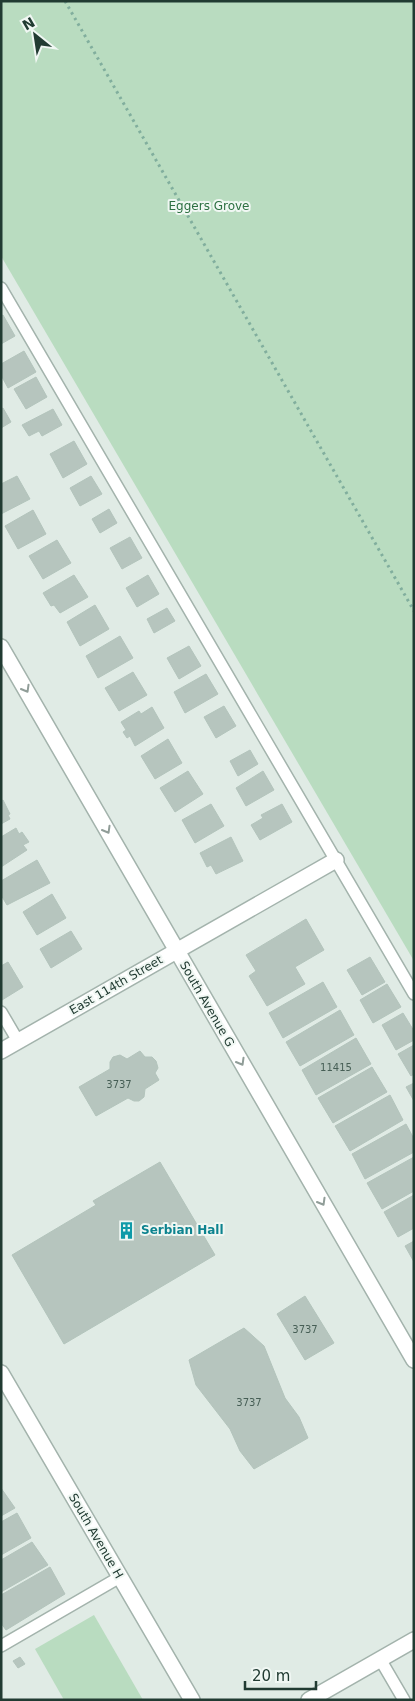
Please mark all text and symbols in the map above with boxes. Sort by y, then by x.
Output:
north arrow [10,10,60,60]
text: N [19,14,38,34]
park label: Eggers Grove [169,199,250,213]
one-way arrow [19,684,29,693]
one-way arrow [101,825,111,834]
street label: East 114th Street [67,952,165,1017]
street label: South Avenue G [177,959,237,1049]
one-way arrow [235,1056,245,1065]
house number: 11415 [320,1062,352,1073]
house number: 3737 [106,1079,132,1090]
one-way arrow [316,1197,326,1206]
building icon: Serbian Hall [117,1220,137,1240]
place label: Serbian Hall [141,1223,224,1237]
house number: 3737 [292,1324,318,1335]
house number: 3737 [236,1397,262,1408]
street label: South Avenue H [66,1491,126,1581]
scale bar [245,1658,316,1690]
text: 20 m [252,1667,290,1685]

